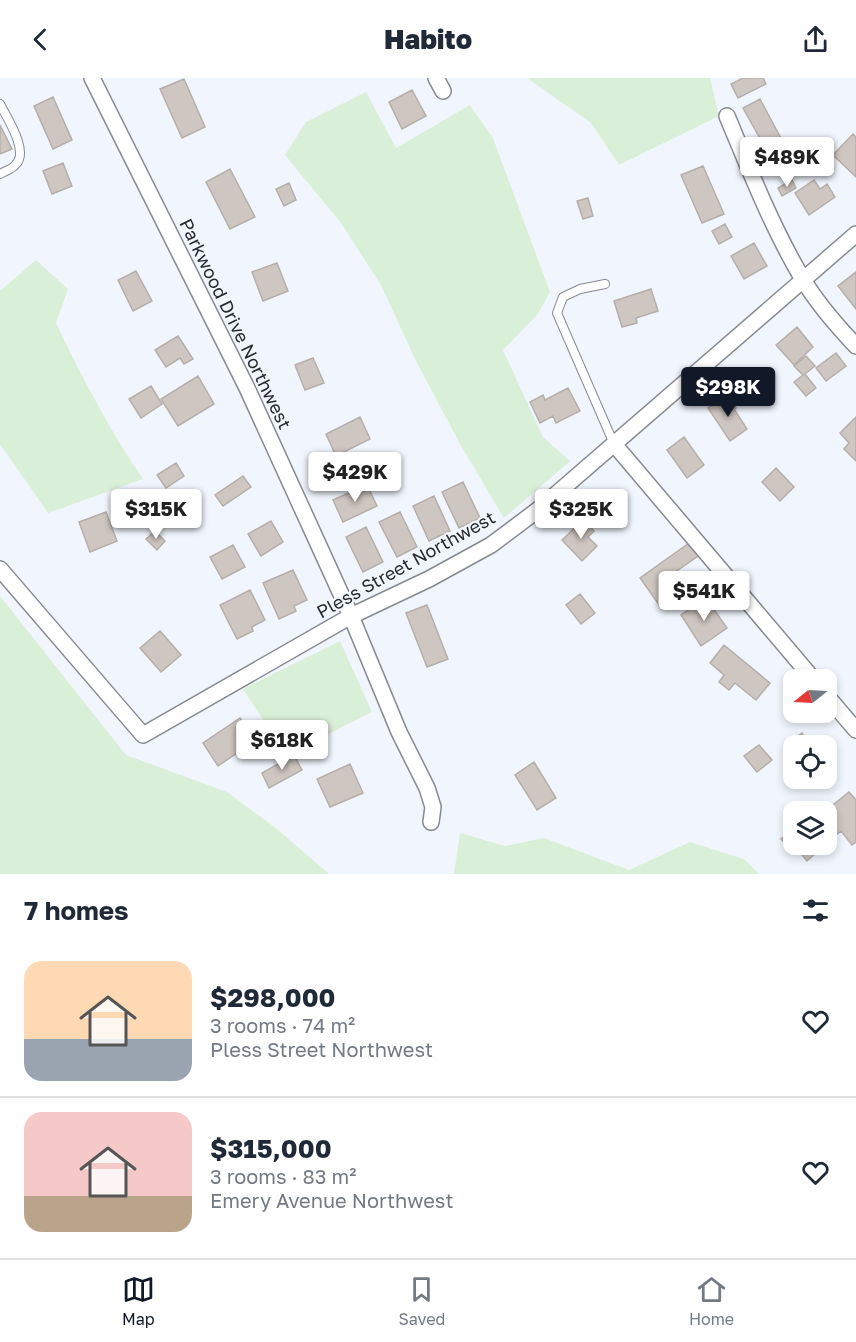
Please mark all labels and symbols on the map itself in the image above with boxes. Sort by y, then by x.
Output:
pin: $489K [745,137,829,188]
street label: Parkwood Drive Northwest [175,215,296,432]
pin: $298K [686,367,770,418]
pin: $429K [313,452,397,503]
pin: $315K [114,489,198,540]
pin: $325K [539,489,623,540]
street label: Pless Street Northwest [312,506,499,622]
pin: $541K [662,571,746,622]
north arrow [783,669,837,723]
pin: $618K [240,720,324,771]

